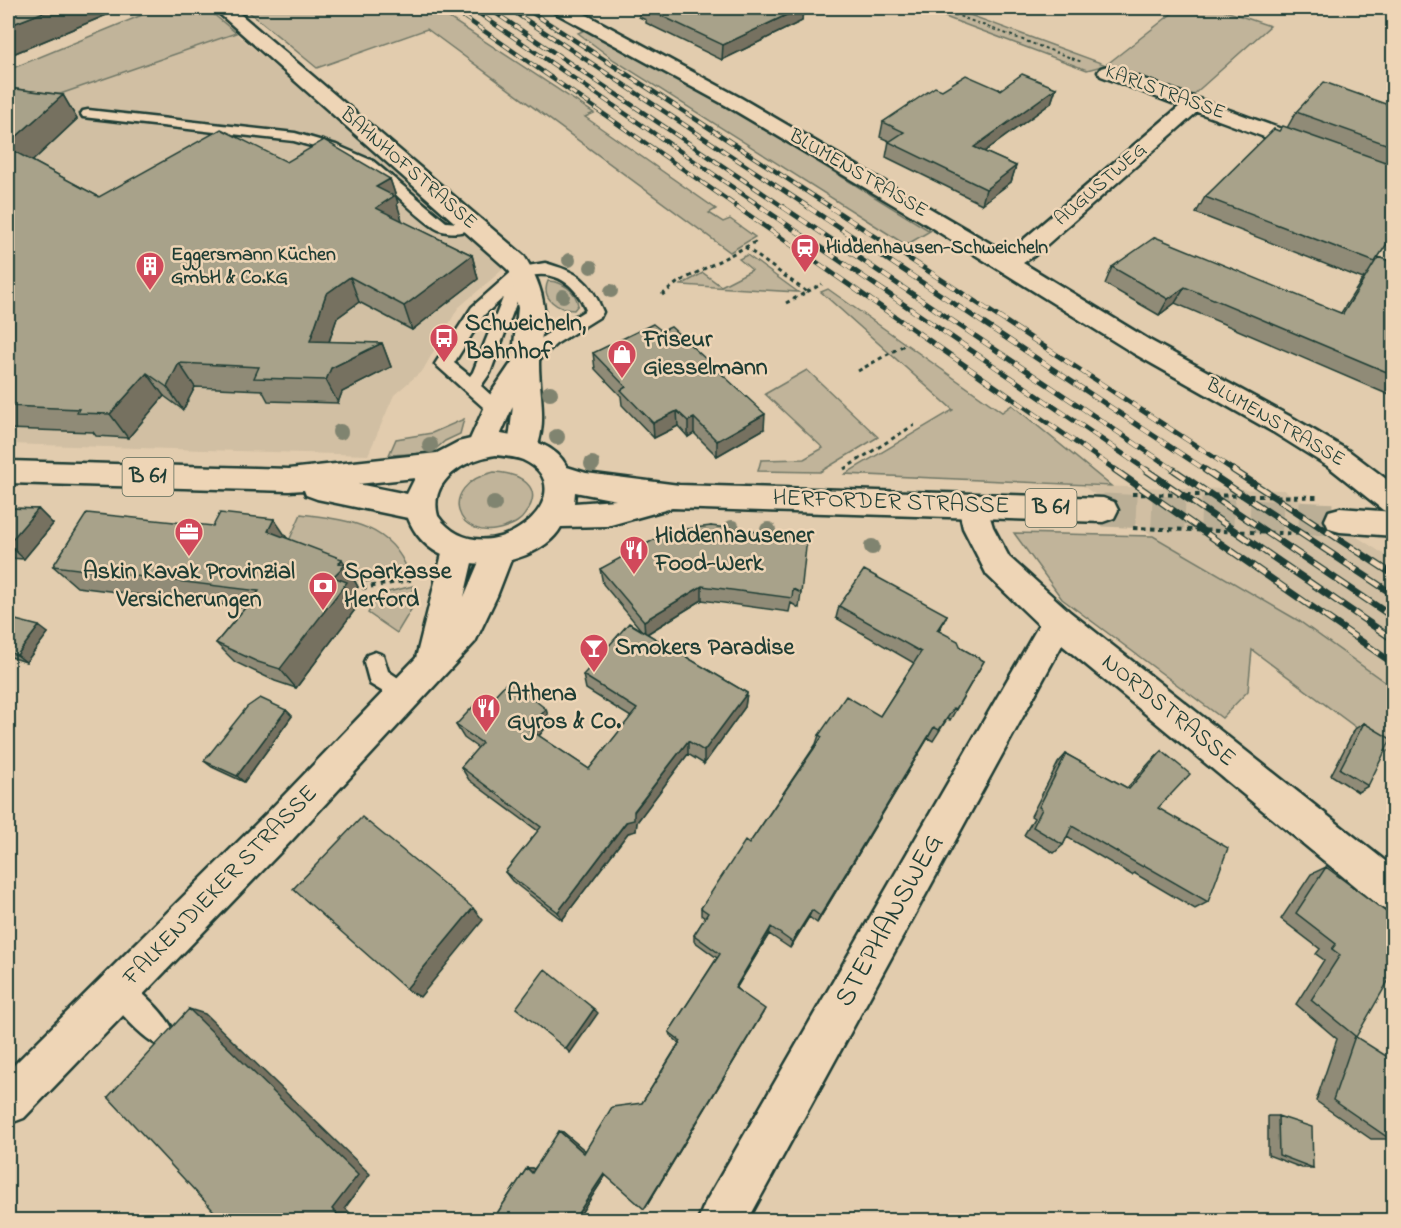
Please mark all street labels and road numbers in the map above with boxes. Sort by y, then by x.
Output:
street label: KARLSTRASSE [1101,58,1229,128]
street label: BAHNHOFSTRASSE [332,100,483,237]
street label: BLUMENSTRASSE [782,122,933,226]
street label: AUGUSTWEG [1048,136,1154,234]
street label: BLUMENSTRASSE [1199,371,1350,475]
road number: B 61 [122,458,174,496]
street label: HERFORDER STRASSE [772,481,1010,525]
road number: B 61 [1026,489,1076,527]
street label: NORDSTRASSE [1093,646,1243,776]
street label: FALKENDIEKER STRASSE [115,778,326,995]
street label: STEPHANSWEG [825,827,955,1015]

